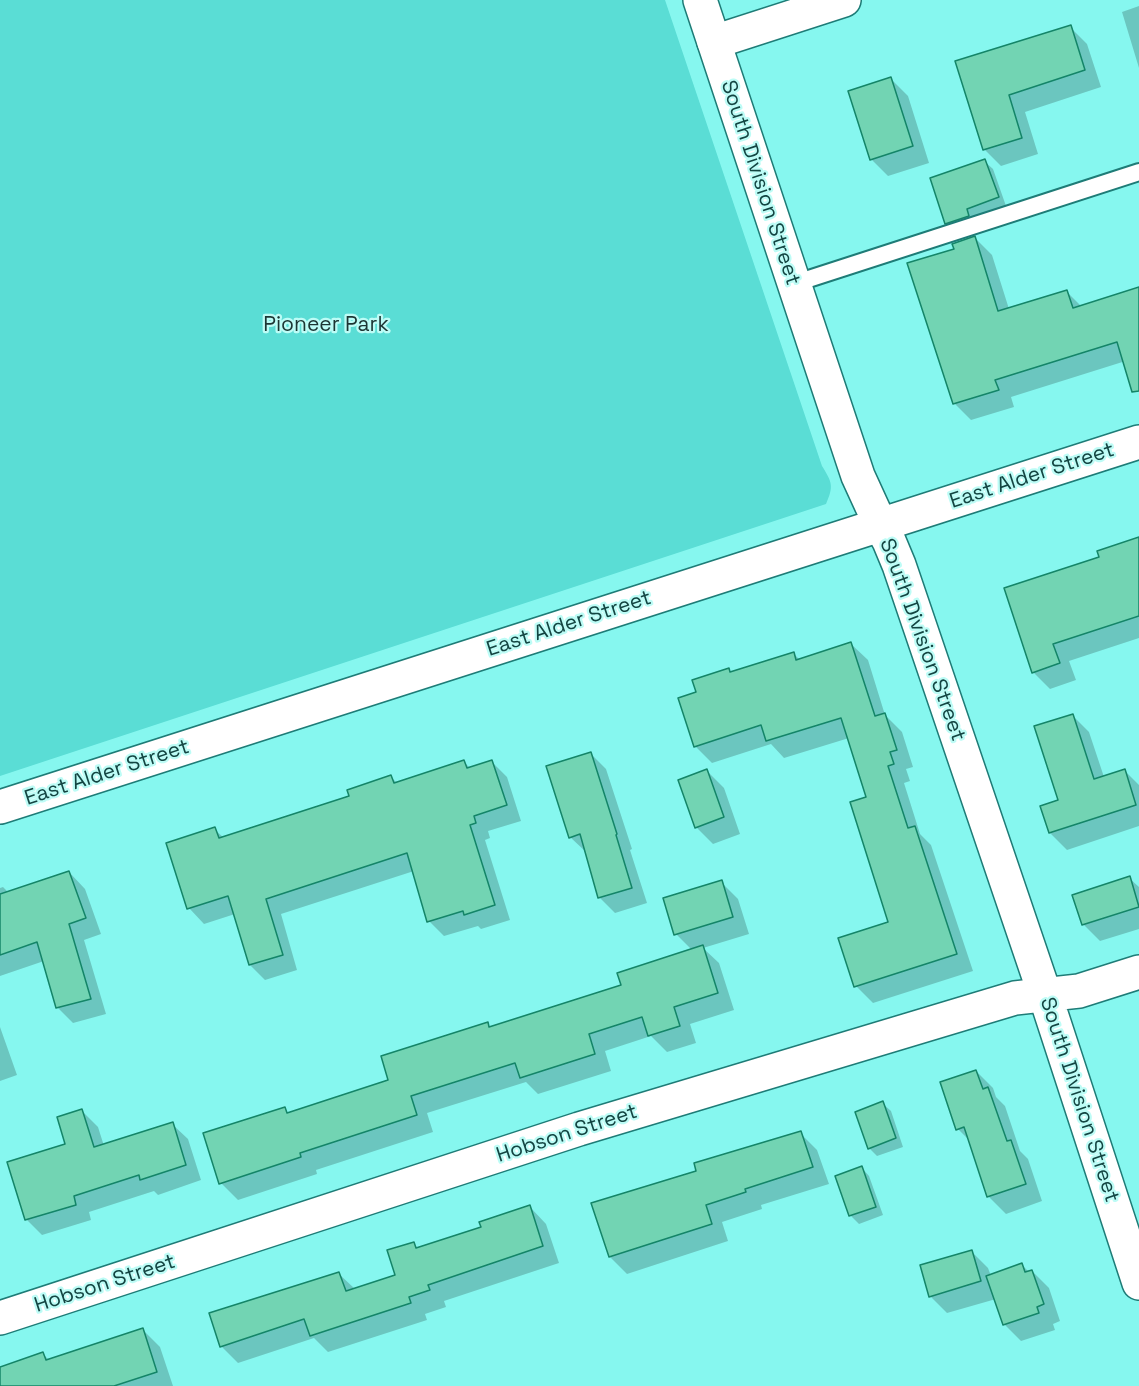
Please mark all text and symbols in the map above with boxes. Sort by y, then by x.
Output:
street label: South Division Street [715,77,805,289]
park label: Pioneer Park [263,312,389,338]
street label: East Alder Street [947,438,1117,514]
street label: South Division Street [874,535,970,745]
street label: East Alder Street [484,586,654,662]
street label: East Alder Street [22,735,192,811]
street label: South Division Street [1034,994,1124,1206]
street label: Hobson Street [493,1099,641,1169]
street label: Hobson Street [31,1249,179,1319]

